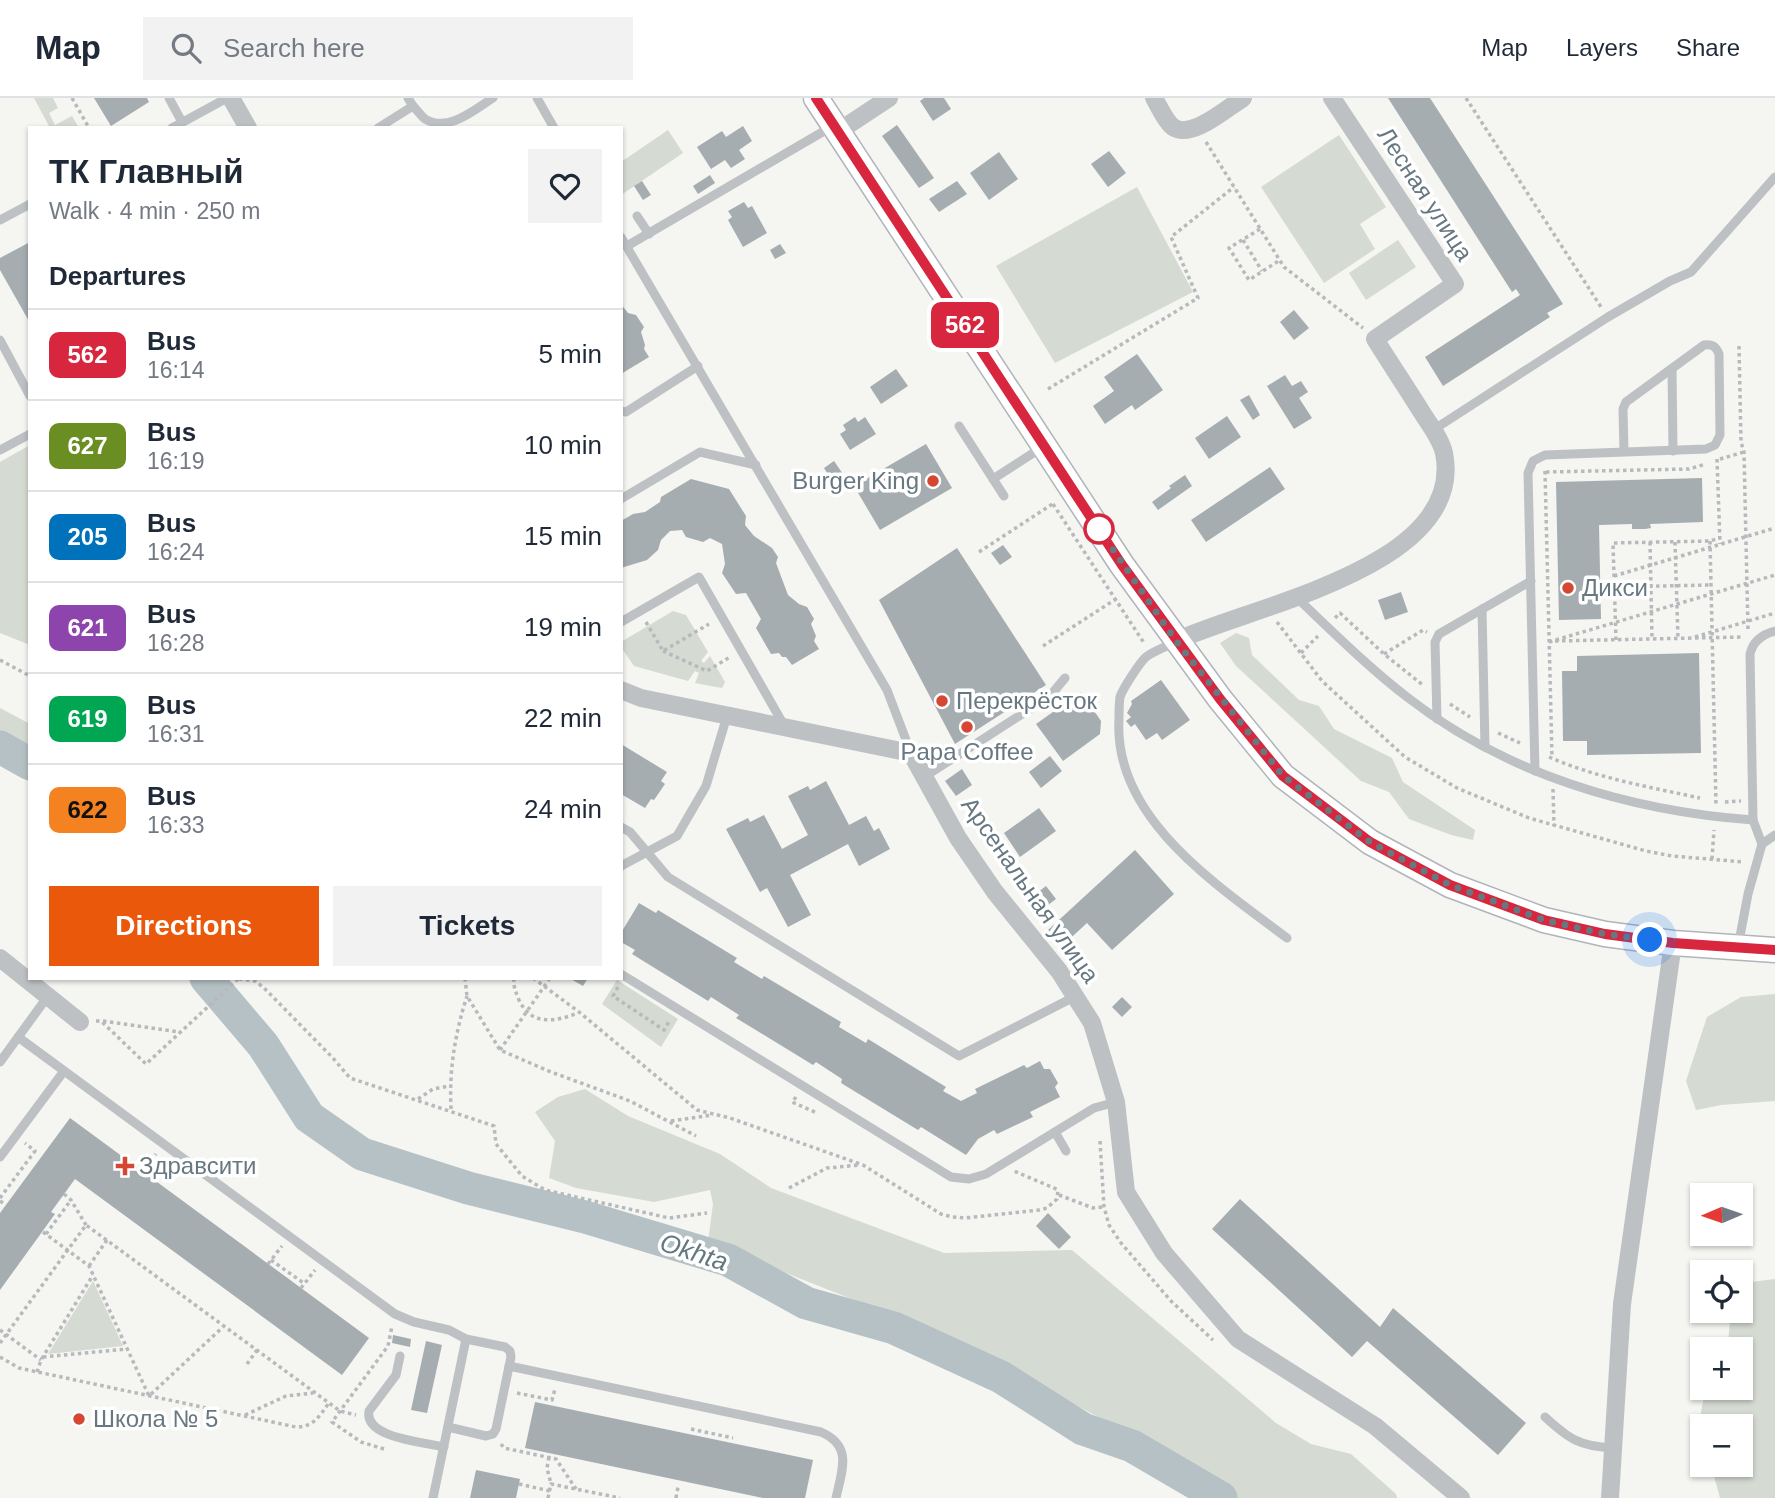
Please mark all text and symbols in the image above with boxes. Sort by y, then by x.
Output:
search box [143,17,633,80]
text: Map [35,29,101,66]
icon: search [167,29,205,67]
text: Search here [223,33,365,63]
text: Map [1481,34,1528,61]
text: Layers [1566,34,1638,61]
text: Share [1676,34,1740,61]
street label: Лесная улица [1372,122,1479,266]
button: heart [528,149,602,223]
text: ТК Главный [49,153,244,190]
text: Walk · 4 min · 250 m [49,198,260,224]
text: Departures [49,261,186,291]
line badge: 562 [925,302,1005,348]
text: 562 [945,311,985,338]
text: Bus [147,326,196,356]
text: 5 min [538,339,602,369]
text: 562 [67,341,108,368]
text: 16:14 [147,357,205,383]
text: Bus [147,417,196,447]
text: 10 min [524,430,602,460]
text: 627 [67,432,108,459]
text: 16:19 [147,448,205,474]
place label: Burger King [792,467,919,494]
marker: Burger King [925,473,941,489]
text: Bus [147,508,196,538]
unlabelled marker [1084,514,1114,544]
text: 15 min [524,521,602,551]
text: 205 [67,523,108,550]
text: 16:24 [147,539,205,565]
place label: Дикси [1582,574,1648,601]
marker: Дикси [1560,580,1576,596]
text: Bus [147,599,196,629]
text: 19 min [524,612,602,642]
text: 621 [67,614,108,641]
text: 16:28 [147,630,205,656]
place label: Перекрёсток [956,687,1098,714]
text: Bus [147,690,196,720]
marker: Перекрёсток [934,693,950,709]
text: 22 min [524,703,602,733]
text: 619 [67,705,108,732]
marker: Papa Coffee [959,719,975,735]
text: 16:31 [147,721,205,747]
place label: Papa Coffee [901,738,1034,765]
text: Bus [147,781,196,811]
street label: Арсенальная улица [956,792,1105,988]
text: 24 min [524,794,602,824]
text: 622 [67,796,108,823]
text: 16:33 [147,812,205,838]
button: Directions [49,886,319,966]
button: Tickets [333,886,602,966]
your location [1632,922,1667,957]
place label: Здравсити [139,1152,256,1179]
marker: Здравсити [117,1158,133,1174]
north arrow [1690,1183,1754,1246]
map controls [1690,1183,1753,1477]
water label: Okhta [656,1227,732,1277]
button: locate [1690,1260,1753,1323]
button: + [1690,1337,1753,1400]
place label: Школа № 5 [93,1405,218,1432]
marker: Школа № 5 [71,1411,87,1427]
button: − [1690,1414,1753,1477]

